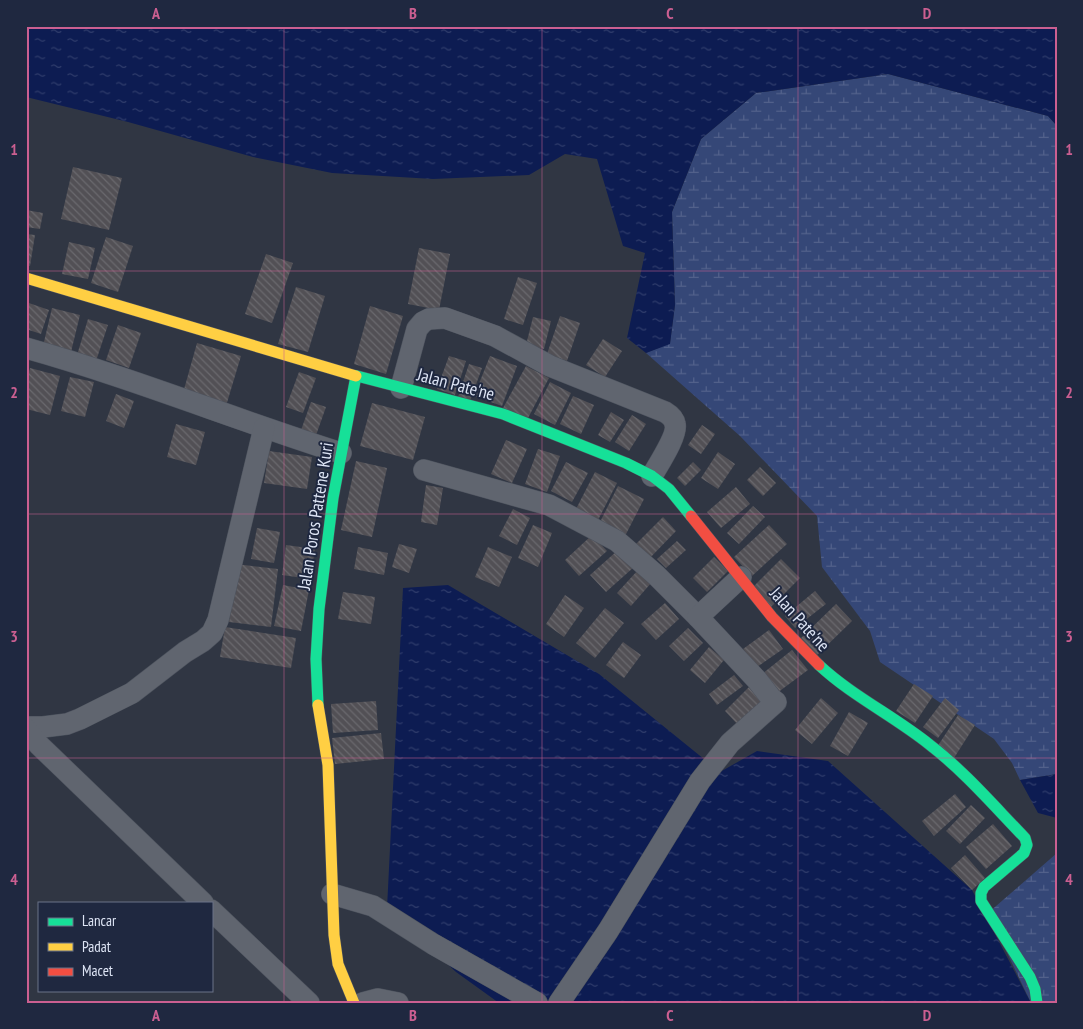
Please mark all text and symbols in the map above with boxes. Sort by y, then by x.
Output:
text: A [151,3,161,23]
text: B [409,3,417,23]
text: C [666,3,674,23]
text: D [923,3,932,23]
text: 1 [10,139,18,159]
text: 1 [1065,139,1073,159]
street label: Jalan Pate'ne [414,362,497,405]
text: 2 [10,382,18,402]
text: 2 [1065,382,1073,402]
street label: Jalan Poros Pattene Kuri [292,441,338,592]
street label: Jalan Pate'ne [764,581,835,656]
text: 3 [10,626,18,646]
text: 3 [1065,626,1073,646]
text: 4 [10,869,18,889]
text: 4 [1065,869,1073,889]
legend [38,902,212,992]
text: Lancar [82,911,117,930]
text: Padat [82,937,111,956]
text: Macet [82,961,113,980]
text: A [151,1005,161,1025]
text: B [409,1005,417,1025]
text: C [666,1005,674,1025]
text: D [923,1005,932,1025]

